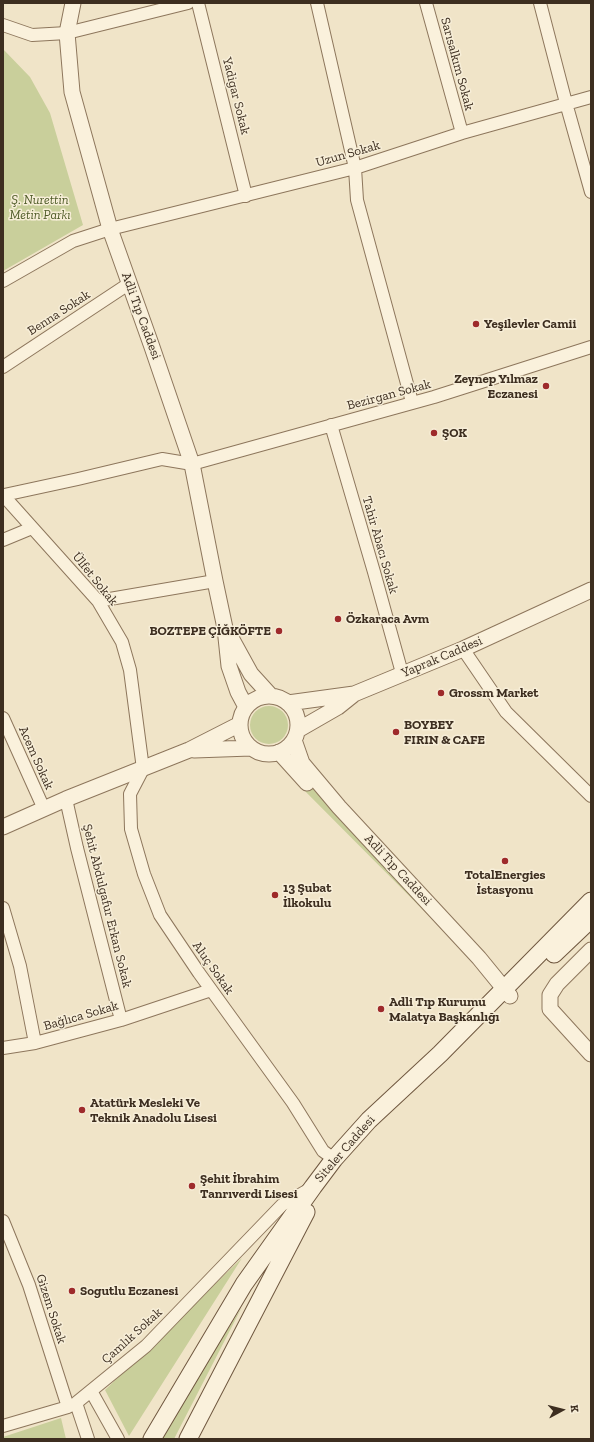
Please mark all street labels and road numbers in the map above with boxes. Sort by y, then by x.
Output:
street label: Sarısalkım Sokak [437,16,477,112]
street label: Yadigar Sokak [219,56,253,136]
street label: Uzun Sokak [314,137,382,171]
street label: Adli Tıp Caddesi [118,270,164,362]
street label: Benna Sokak [25,287,93,339]
street label: Bezirgan Sokak [345,376,433,414]
street label: Tahir Abacı Sokak [359,494,401,596]
street label: Ülfet Sokak [69,549,121,609]
street label: Yaprak Caddesi [399,633,485,681]
street label: Acem Sokak [15,724,57,792]
street label: Şehit Abdulgafur Erkan Sokak [79,823,135,989]
street label: Adli Tıp Caddesi [361,831,435,909]
street label: Aluç Sokak [189,938,237,998]
street label: Bağlıca Sokak [42,998,120,1034]
street label: Siteler Caddesi [312,1112,378,1186]
street label: Gizem Sokak [32,1272,70,1346]
street label: Çamlık Sokak [99,1305,165,1367]

